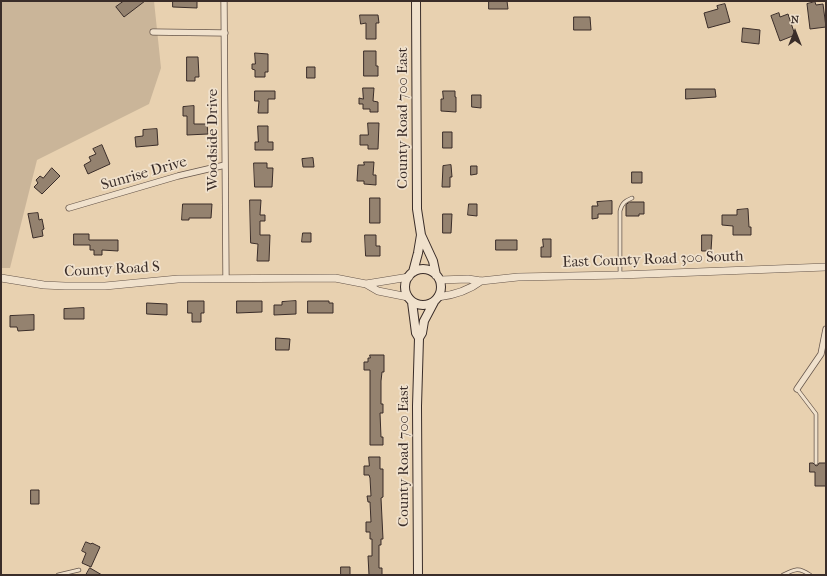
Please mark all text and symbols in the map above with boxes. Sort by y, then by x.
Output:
north arrow [775,12,815,52]
text: N [791,13,799,26]
street label: County Road 700 East [394,47,412,189]
street label: Woodside Drive [204,89,222,191]
street label: Sunrise Drive [99,153,189,195]
street label: East County Road 300 South [562,248,744,272]
street label: County Road S [64,259,160,281]
street label: County Road 700 East [395,385,413,527]

